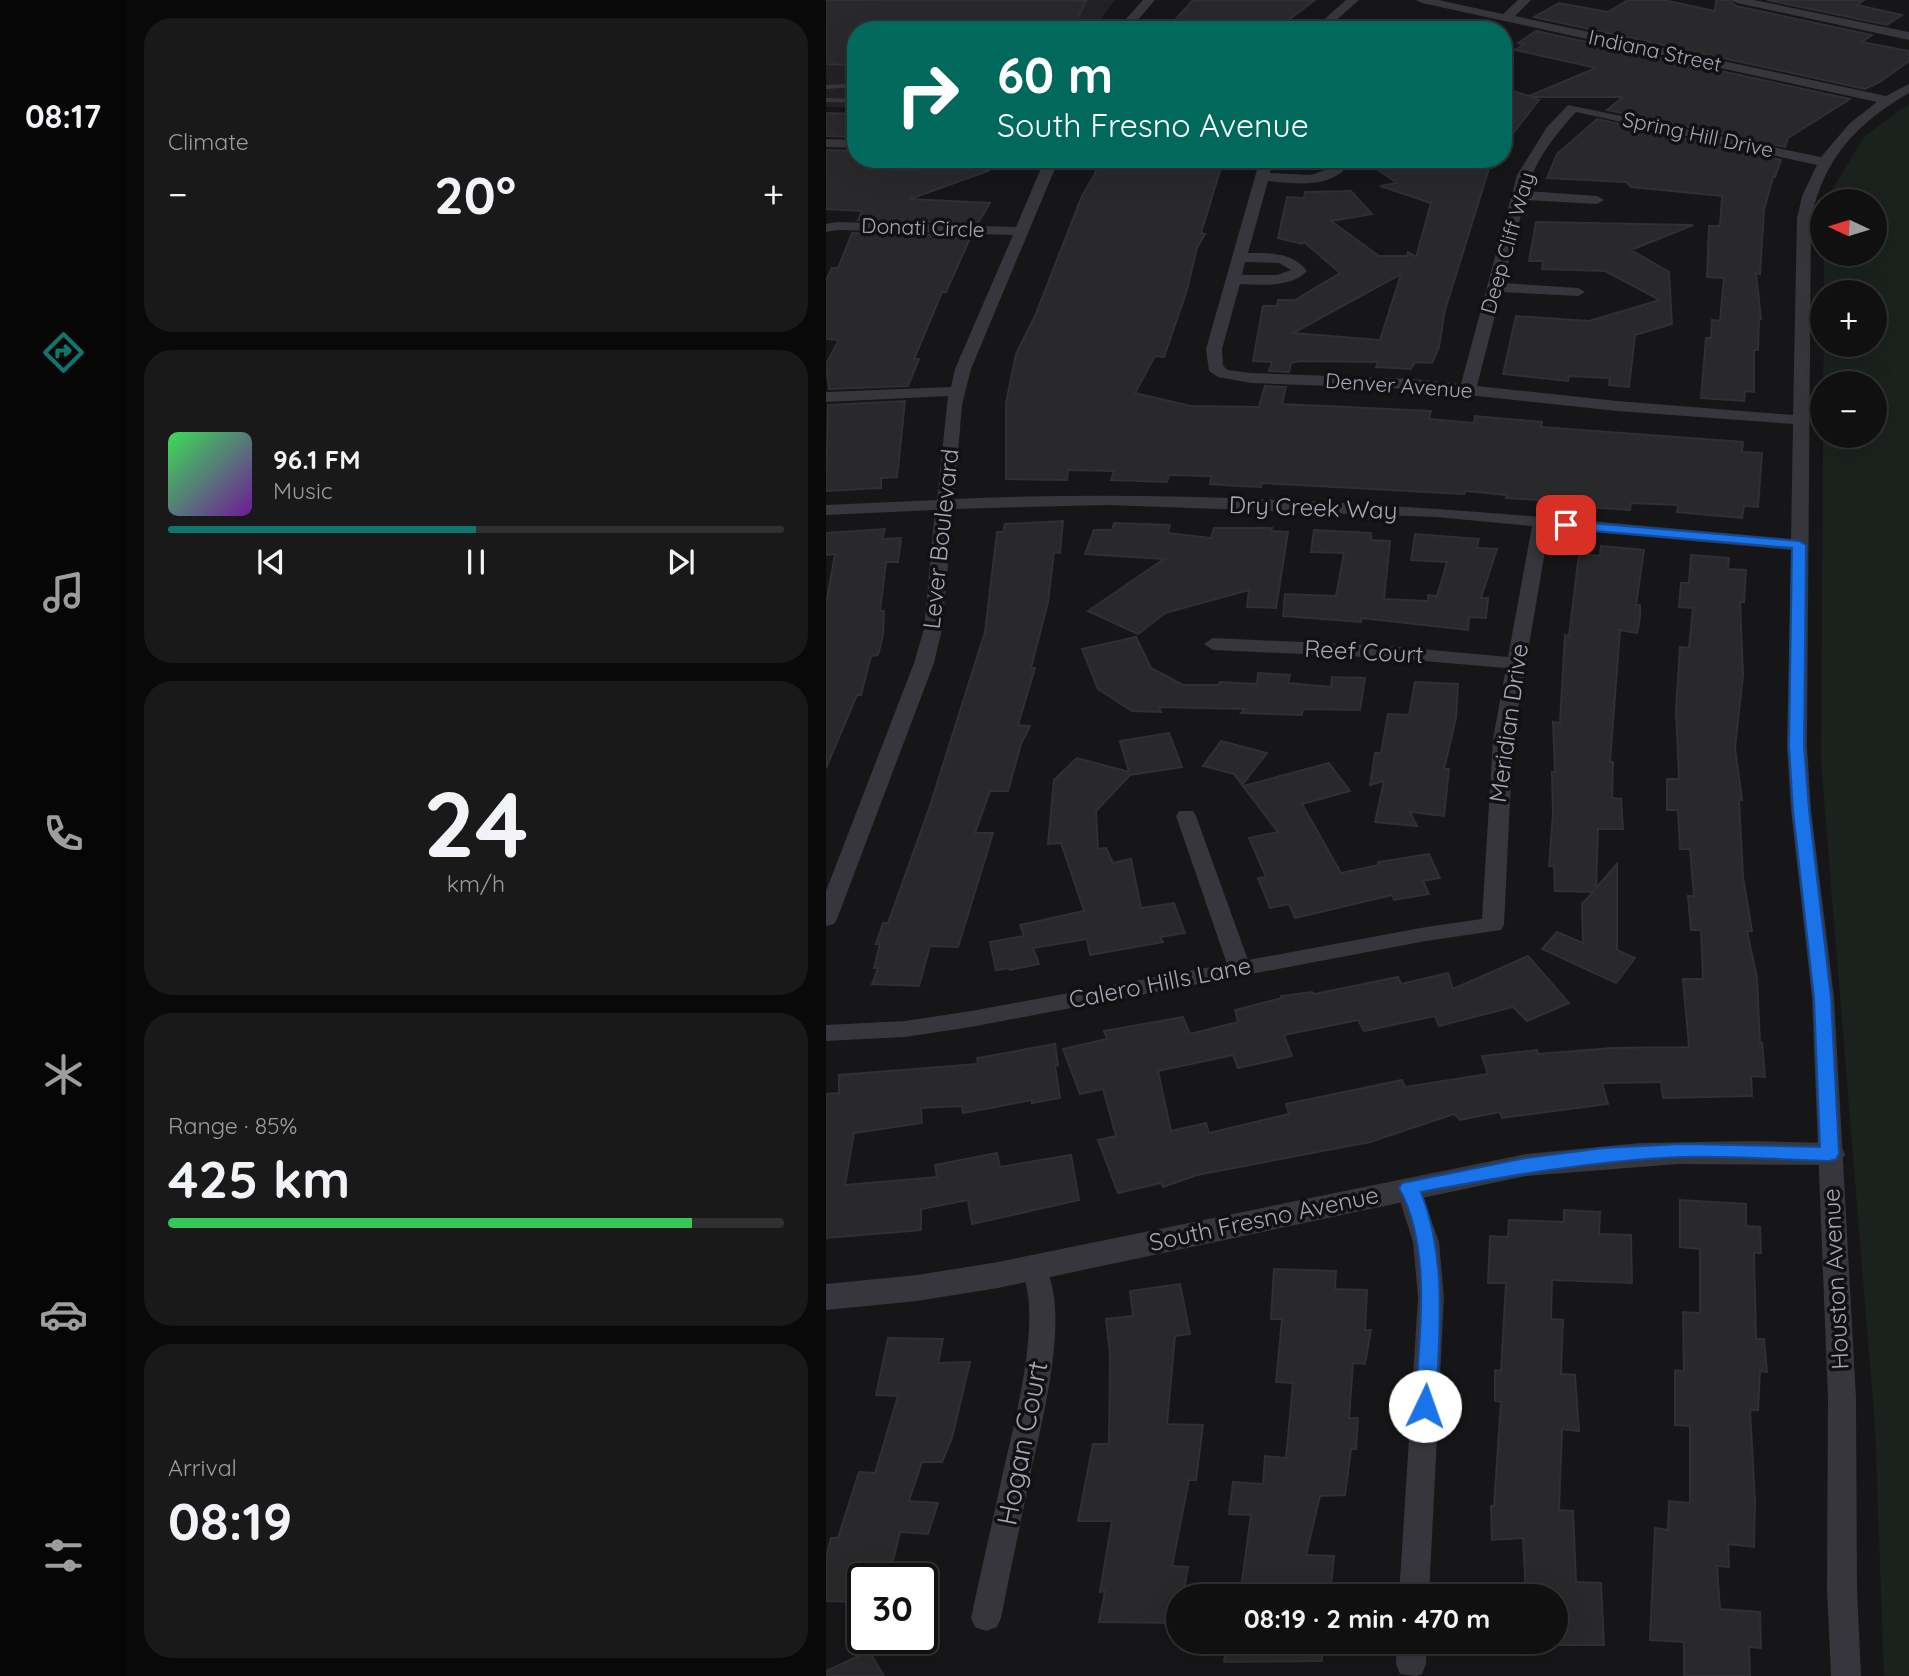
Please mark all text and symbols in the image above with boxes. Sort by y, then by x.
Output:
street label: Indiana Street [1586,23,1724,77]
text: 60 m [997,44,1113,105]
icon: right [882,49,973,140]
text: 08:17 [25,96,101,136]
text: South Fresno Avenue [997,105,1309,145]
street label: Spring Hill Drive [1620,105,1776,163]
text: Climate [168,127,249,156]
text: 20° [434,162,516,227]
street label: Deep Cliff Way [1474,169,1540,317]
text: − [168,170,188,218]
text: + [763,170,784,218]
north arrow [1810,189,1886,266]
map controls [1810,189,1887,448]
street label: Donati Circle [861,212,985,242]
button: + [1810,280,1887,357]
icon: directions [39,328,88,377]
street label: Denver Avenue [1325,367,1474,403]
button: − [1810,371,1887,448]
text: 96.1 FM [273,443,361,476]
street label: Lever Boulevard [916,447,964,630]
text: Music [273,476,333,505]
street label: Dry Creek Way [1228,489,1398,525]
pin [1536,495,1596,555]
icon: arrive [1547,506,1585,544]
icon: previous [252,543,290,581]
icon: pause [457,543,495,581]
icon: next [662,543,700,581]
icon: music [39,568,88,617]
street label: Reef Court [1304,633,1424,669]
street label: Meridian Drive [1482,641,1534,804]
text: 24 [423,766,529,880]
icon: phone [39,809,88,858]
text: km/h [447,869,505,898]
street label: Calero Hills Lane [1066,950,1253,1014]
icon: climate [39,1050,88,1099]
text: Range · 85% [168,1111,297,1140]
text: 425 km [168,1146,350,1211]
street label: South Fresno Avenue [1146,1179,1381,1257]
street label: Houston Avenue [1815,1188,1855,1371]
icon: car [39,1290,88,1339]
street label: Hogan Court [988,1358,1055,1528]
position arrow [1388,1369,1462,1443]
text: Arrival [168,1453,237,1482]
text: 08:19 [168,1488,292,1553]
icon: filters [39,1531,88,1580]
speed limit sign: 30 [847,1563,938,1654]
text: 08:19 · 2 min · 470 m [1244,1602,1490,1635]

